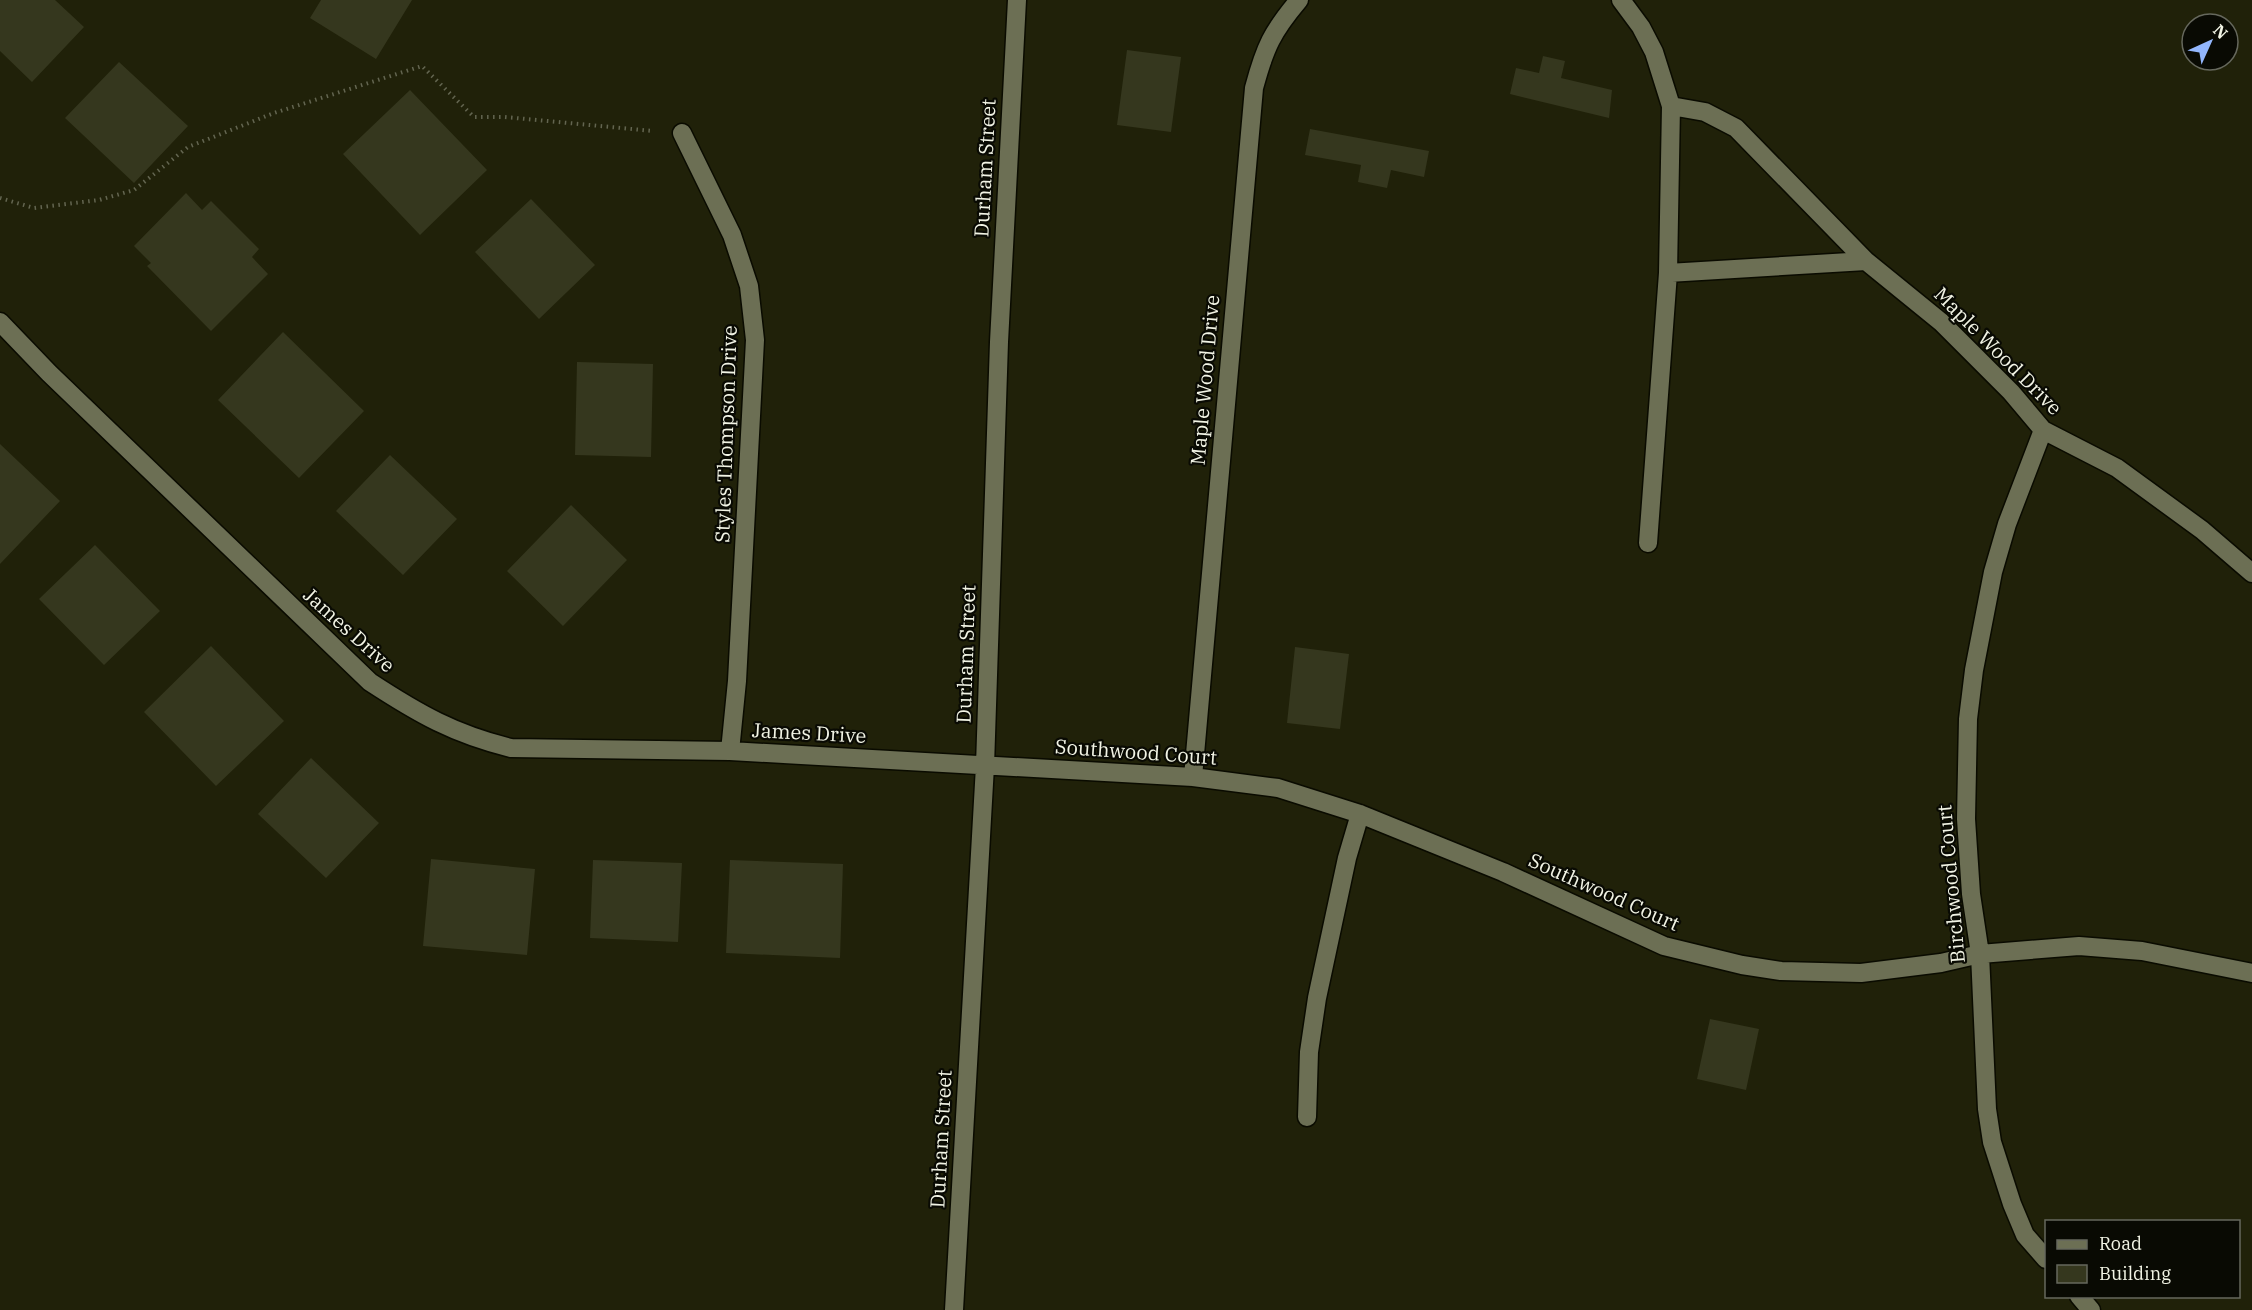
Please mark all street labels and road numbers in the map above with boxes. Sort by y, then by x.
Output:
street label: Durham Street [967,98,1002,238]
street label: Maple Wood Drive [1928,281,2068,421]
street label: Maple Wood Drive [1184,294,1225,466]
street label: Styles Thompson Drive [708,325,743,543]
street label: James Drive [298,581,401,678]
street label: Durham Street [950,584,981,724]
street label: James Drive [751,716,867,749]
street label: Southwood Court [1054,732,1218,771]
street label: Birchwood Court [1930,804,1971,964]
street label: Southwood Court [1524,846,1684,937]
street label: Durham Street [923,1069,958,1209]

